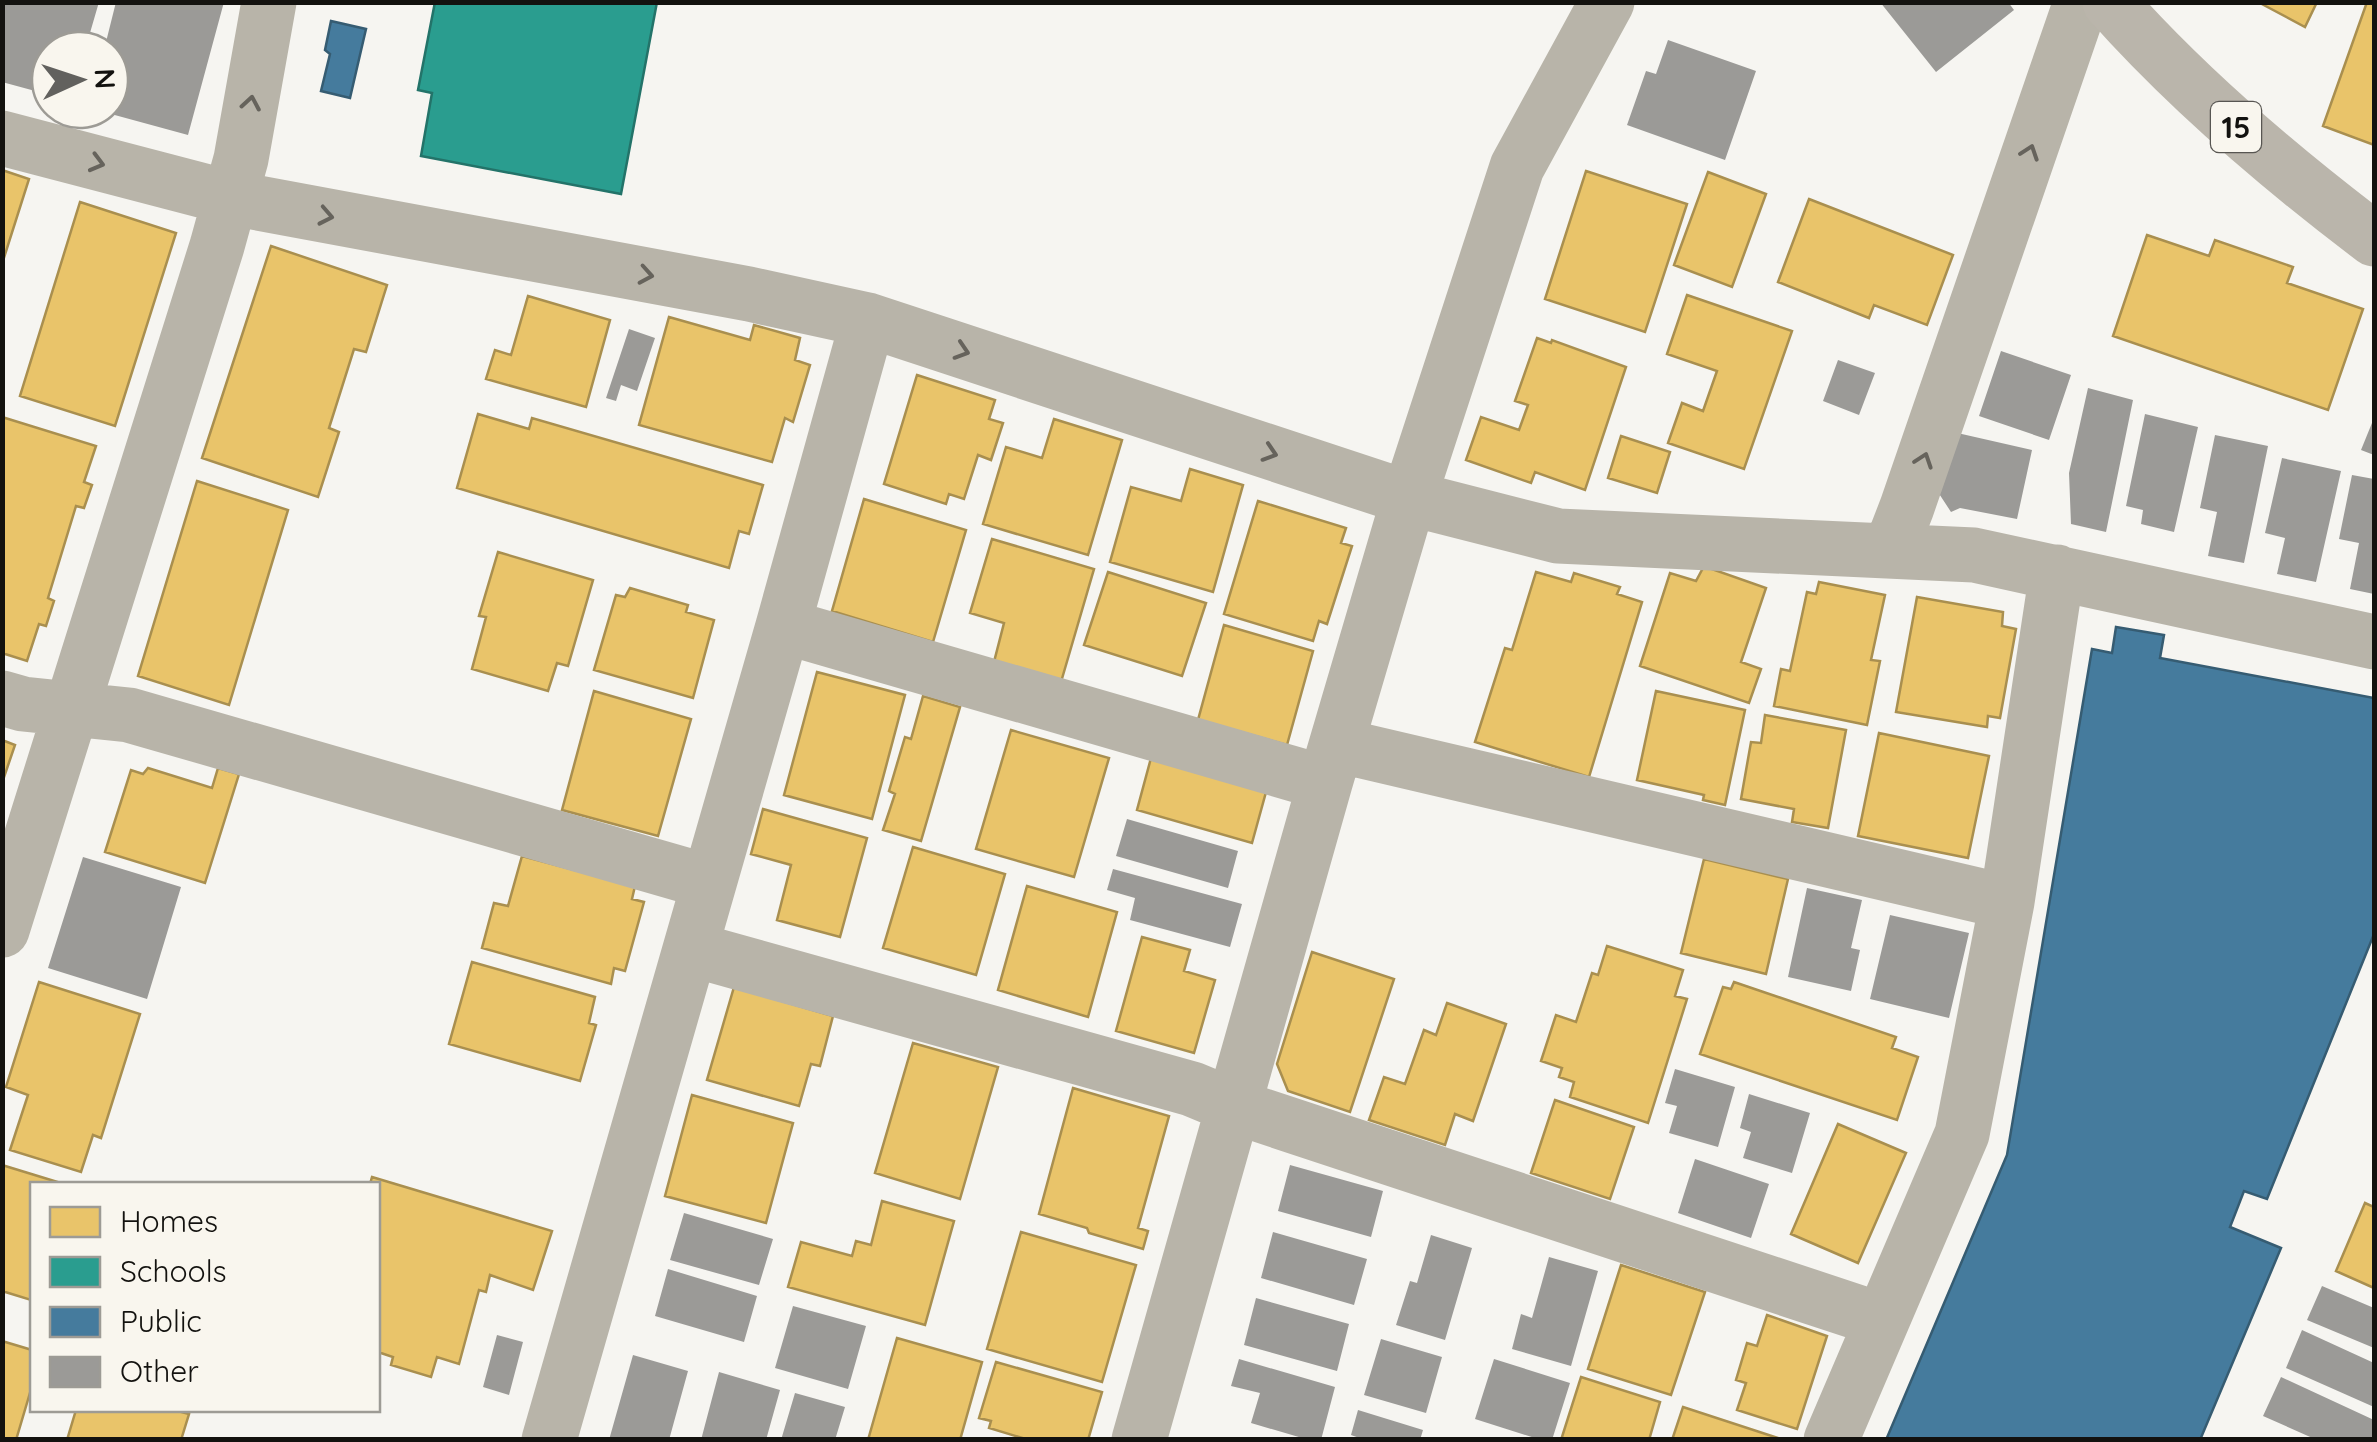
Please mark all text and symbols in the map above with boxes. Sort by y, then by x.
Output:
north arrow [30,30,130,130]
text: N [87,67,123,90]
one-way arrow [240,95,261,111]
road number: 15 [2211,102,2261,152]
one-way arrow [2018,145,2039,162]
one-way arrow [88,151,105,172]
one-way arrow [318,205,335,226]
one-way arrow [637,264,654,285]
one-way arrow [952,339,969,359]
one-way arrow [1261,441,1278,461]
one-way arrow [1912,452,1933,469]
legend [30,1182,380,1412]
text: Homes [120,1202,218,1240]
text: Schools [120,1252,227,1290]
text: Public [120,1302,202,1340]
text: Other [120,1352,199,1390]

